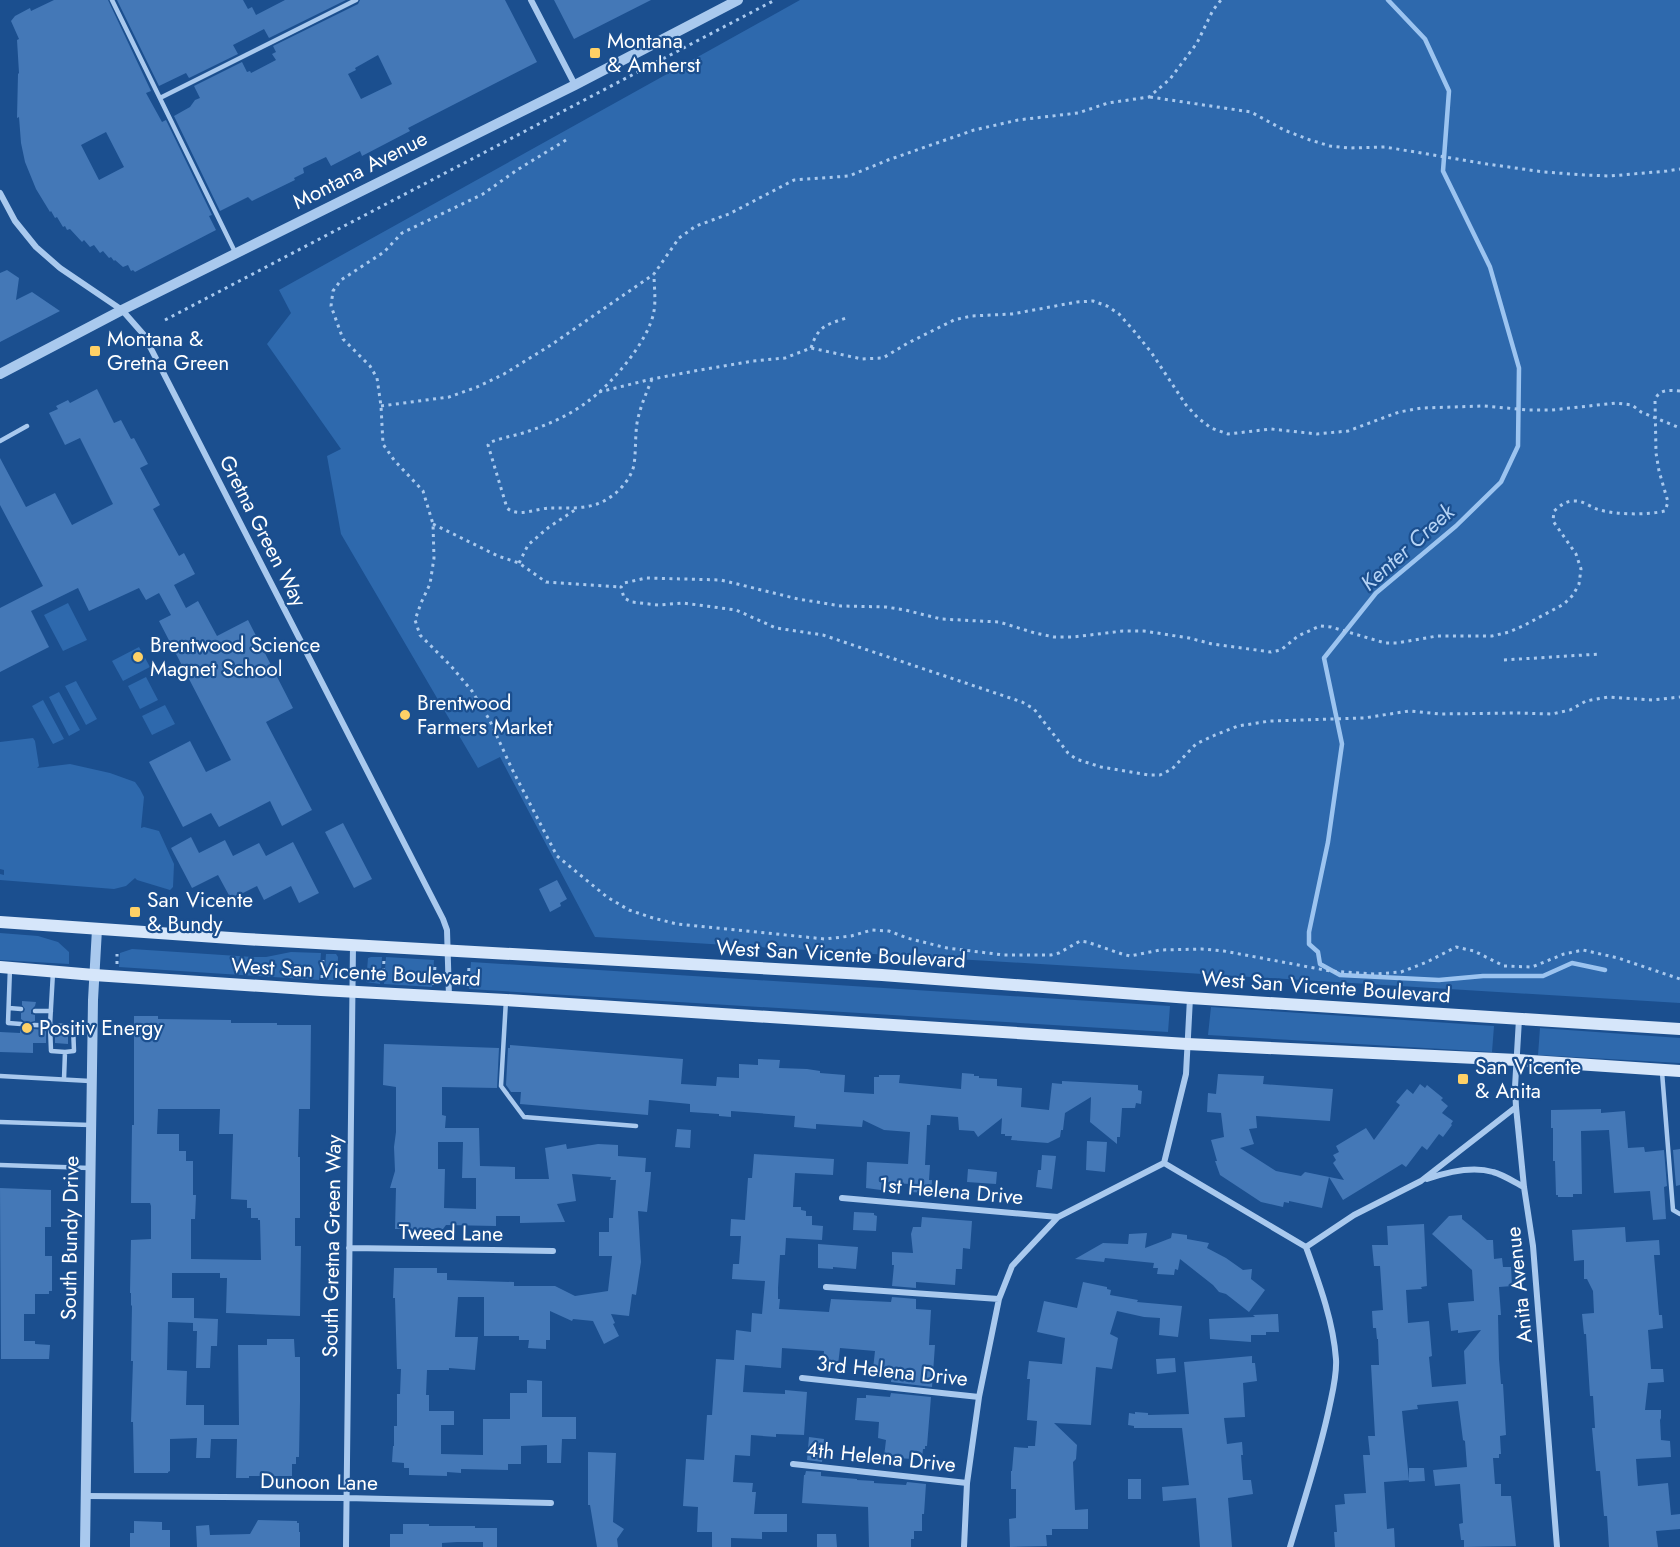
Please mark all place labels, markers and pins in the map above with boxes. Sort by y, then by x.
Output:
place label: Montana & Amherst [607,26,700,80]
marker: Montana & Amherst [588,46,602,60]
place label: Montana & Gretna Green [107,324,229,378]
marker: Montana & Gretna Green [88,344,102,358]
place label: Brentwood Science Magnet School [150,630,321,684]
marker: Brentwood Science Magnet School [131,650,145,664]
place label: Brentwood Farmers Market [417,688,552,742]
marker: Brentwood Farmers Market [398,708,412,722]
place label: San Vicente & Bundy [147,885,253,939]
marker: San Vicente & Bundy [128,905,142,919]
place label: Positiv Energy [39,1013,164,1043]
marker: Positiv Energy [20,1021,34,1035]
place label: San Vicente & Anita [1475,1052,1581,1106]
marker: San Vicente & Anita [1456,1072,1470,1086]

